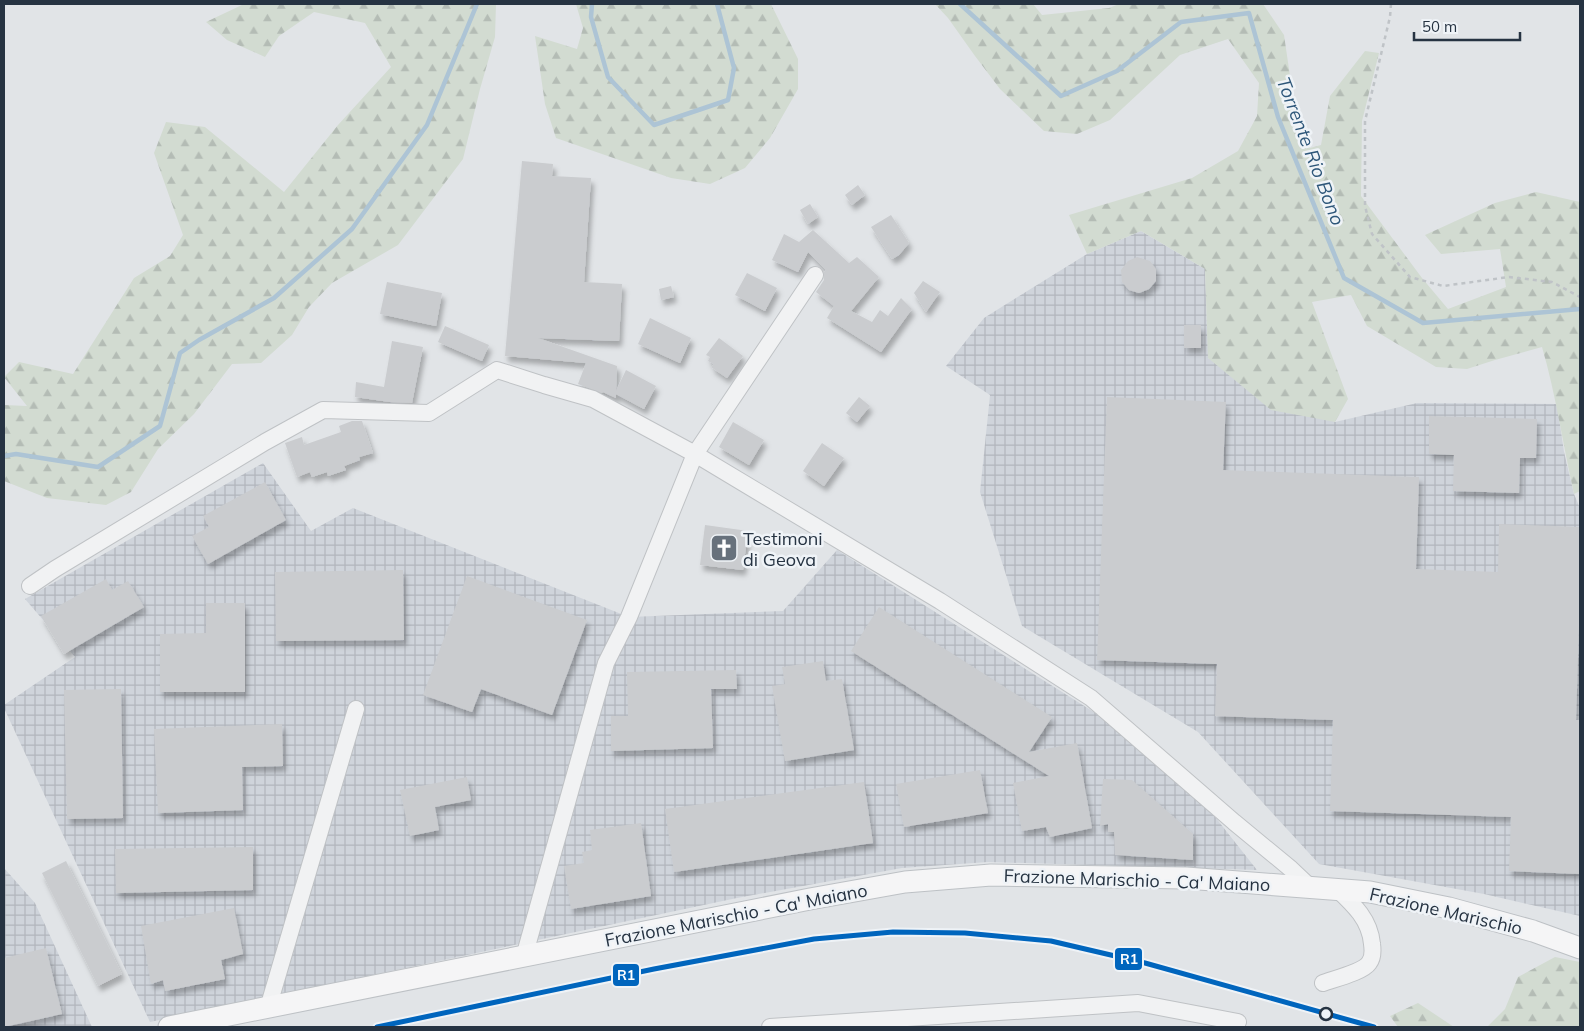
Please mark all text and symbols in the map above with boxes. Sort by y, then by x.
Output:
scale bar [1414,10,1520,42]
text: 50 m [1422,17,1457,36]
water label: Torrente Rio Bono [1272,73,1350,229]
place label: Testimoni di Geova [743,527,823,571]
church icon: Testimoni di Geova [709,533,739,563]
street label: Frazione Marischio - Ca' Maiano [1003,864,1271,896]
street label: Frazione Marischio - Ca' Maiano [603,878,869,952]
street label: Frazione Marischio [1367,882,1525,940]
line badge: R1 [1114,947,1143,971]
text: R1 [1120,950,1138,968]
line badge: R1 [612,963,640,987]
text: R1 [617,966,635,984]
unlabelled marker [1319,1007,1333,1021]

